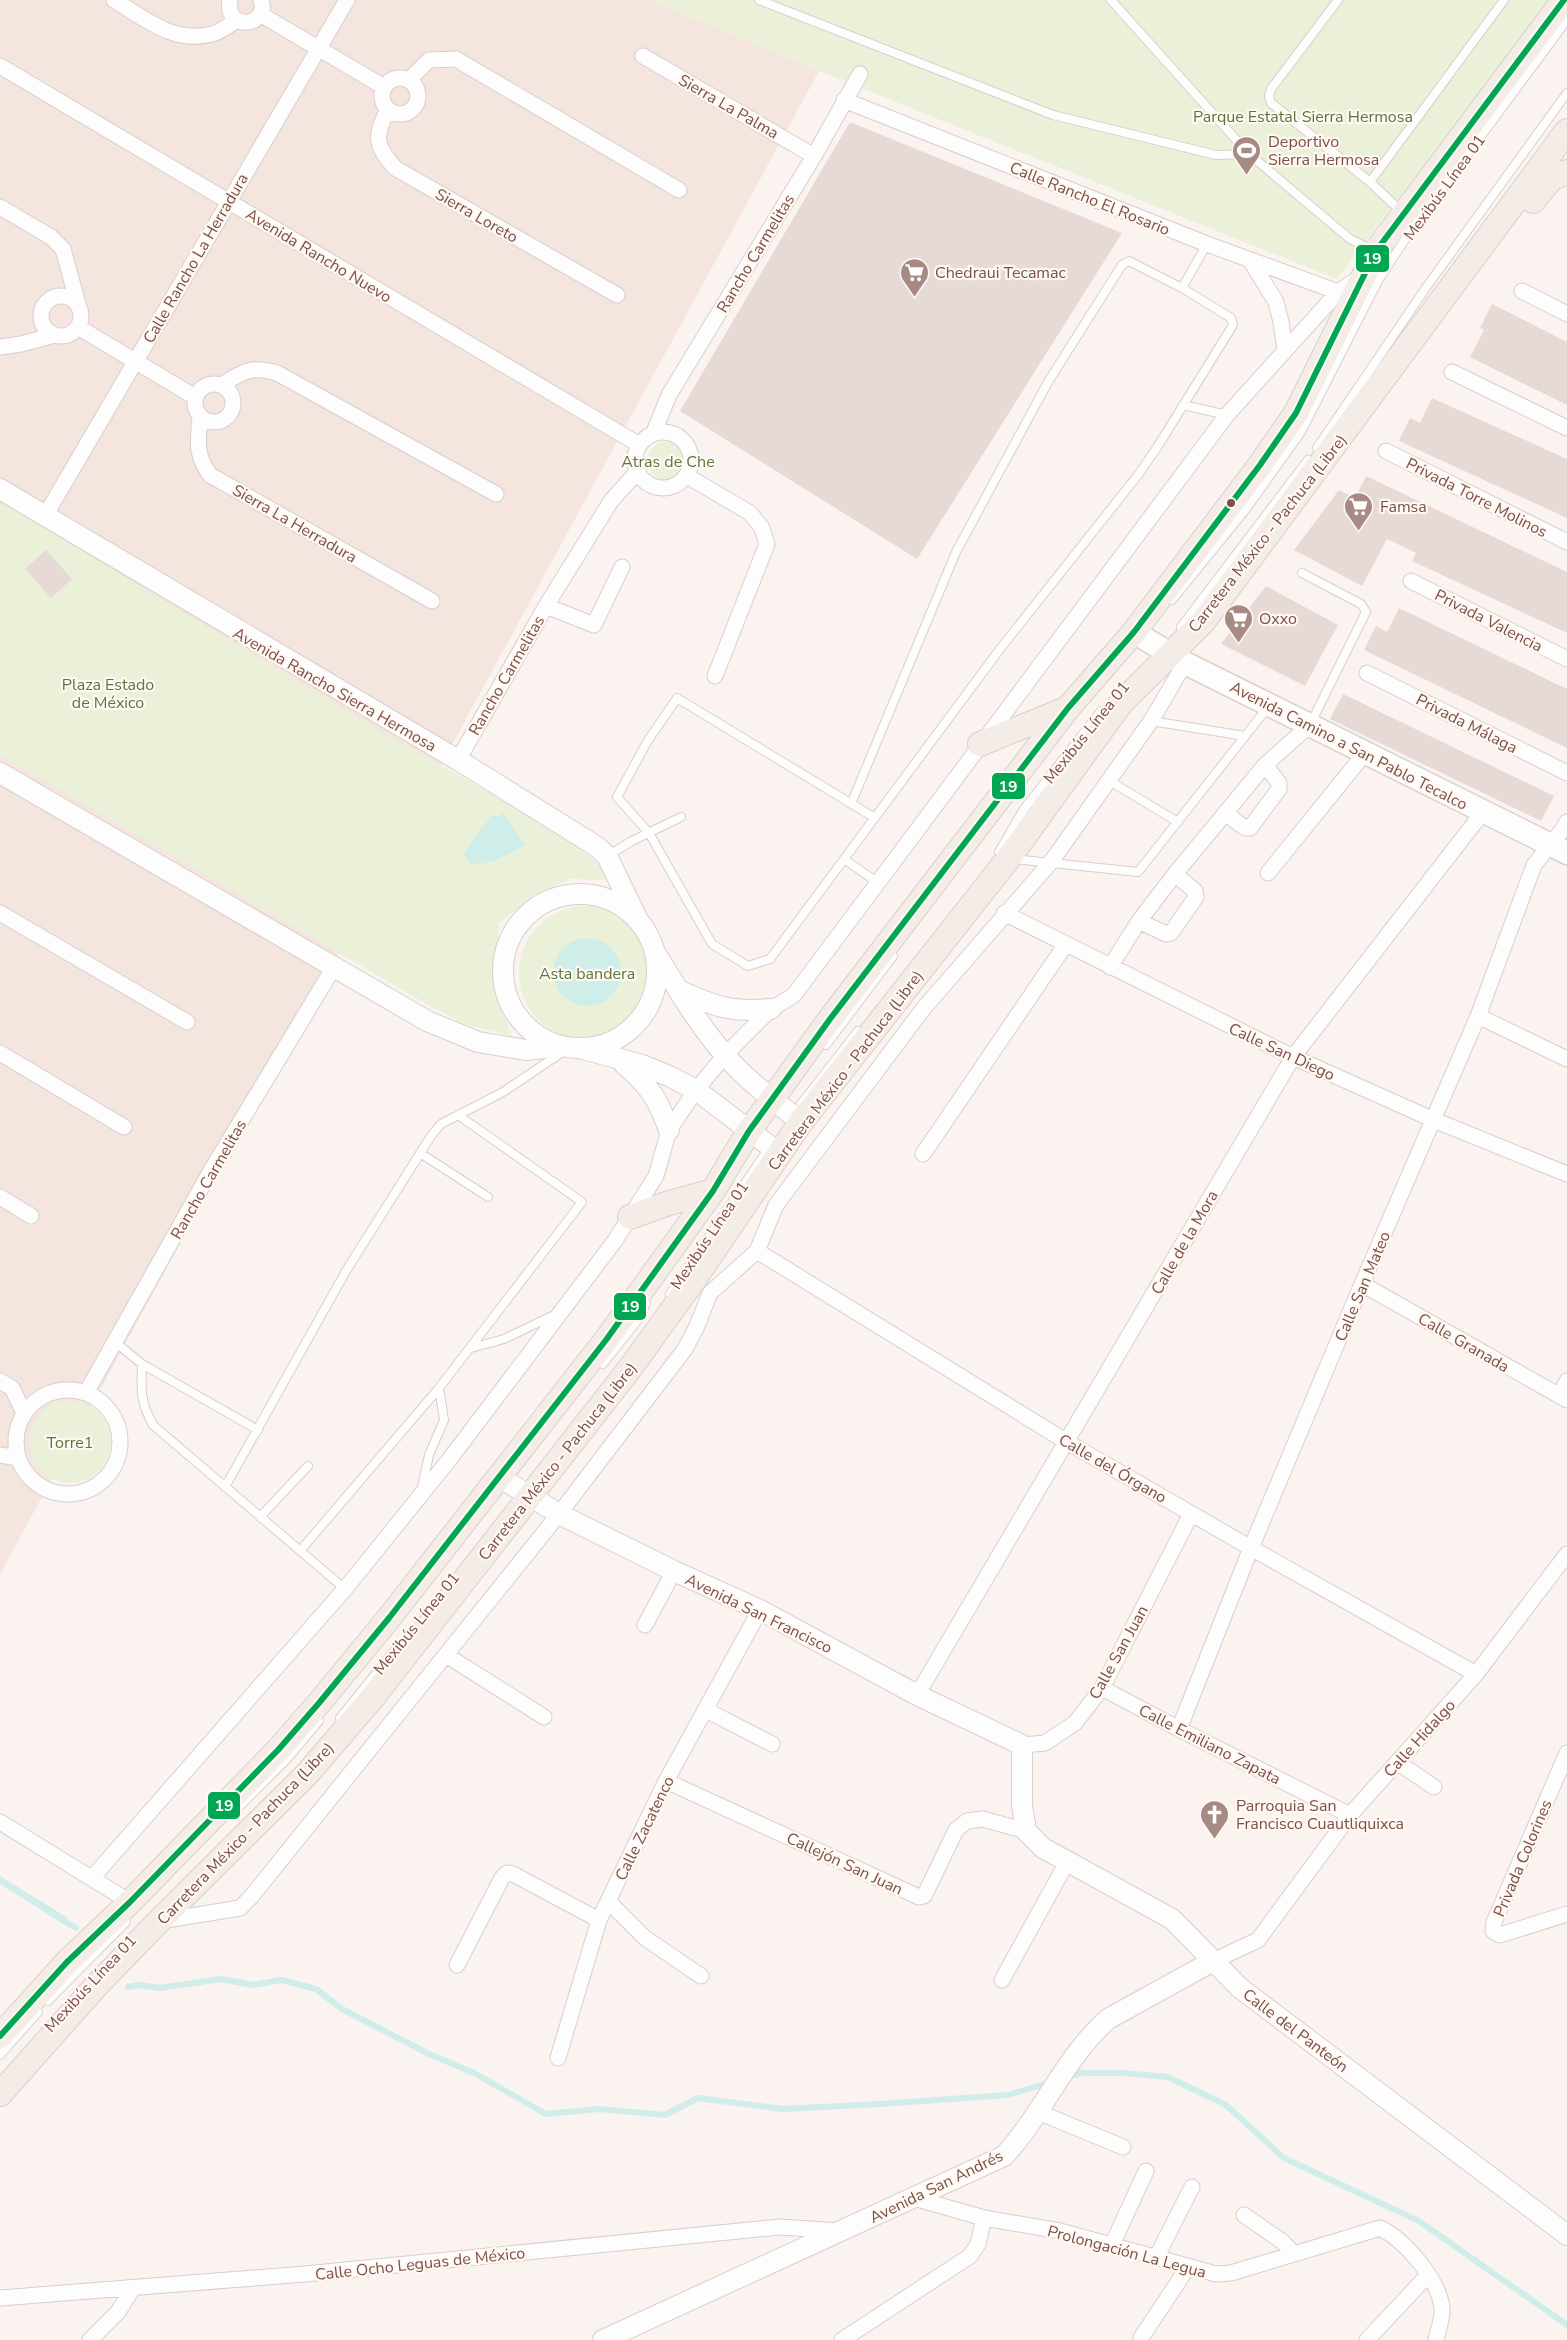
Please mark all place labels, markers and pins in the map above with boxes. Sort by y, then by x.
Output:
place label: Deportivo Sierra Hermosa [1268,131,1379,171]
sports icon: Deportivo Sierra Hermosa [1231,134,1263,176]
supermarket icon: Chedraui Tecamac [898,256,930,298]
place label: Chedraui Tecamac [935,262,1067,284]
supermarket icon: Famsa [1343,490,1375,532]
place label: Famsa [1380,496,1427,518]
unlabelled marker [1225,497,1237,509]
supermarket icon: Oxxo [1222,602,1254,644]
place label: Oxxo [1259,608,1297,630]
place label: Parroquia San Francisco Cuautliquixca [1236,1795,1404,1835]
church icon: Parroquia San Francisco Cuautliquixca [1199,1798,1231,1840]

